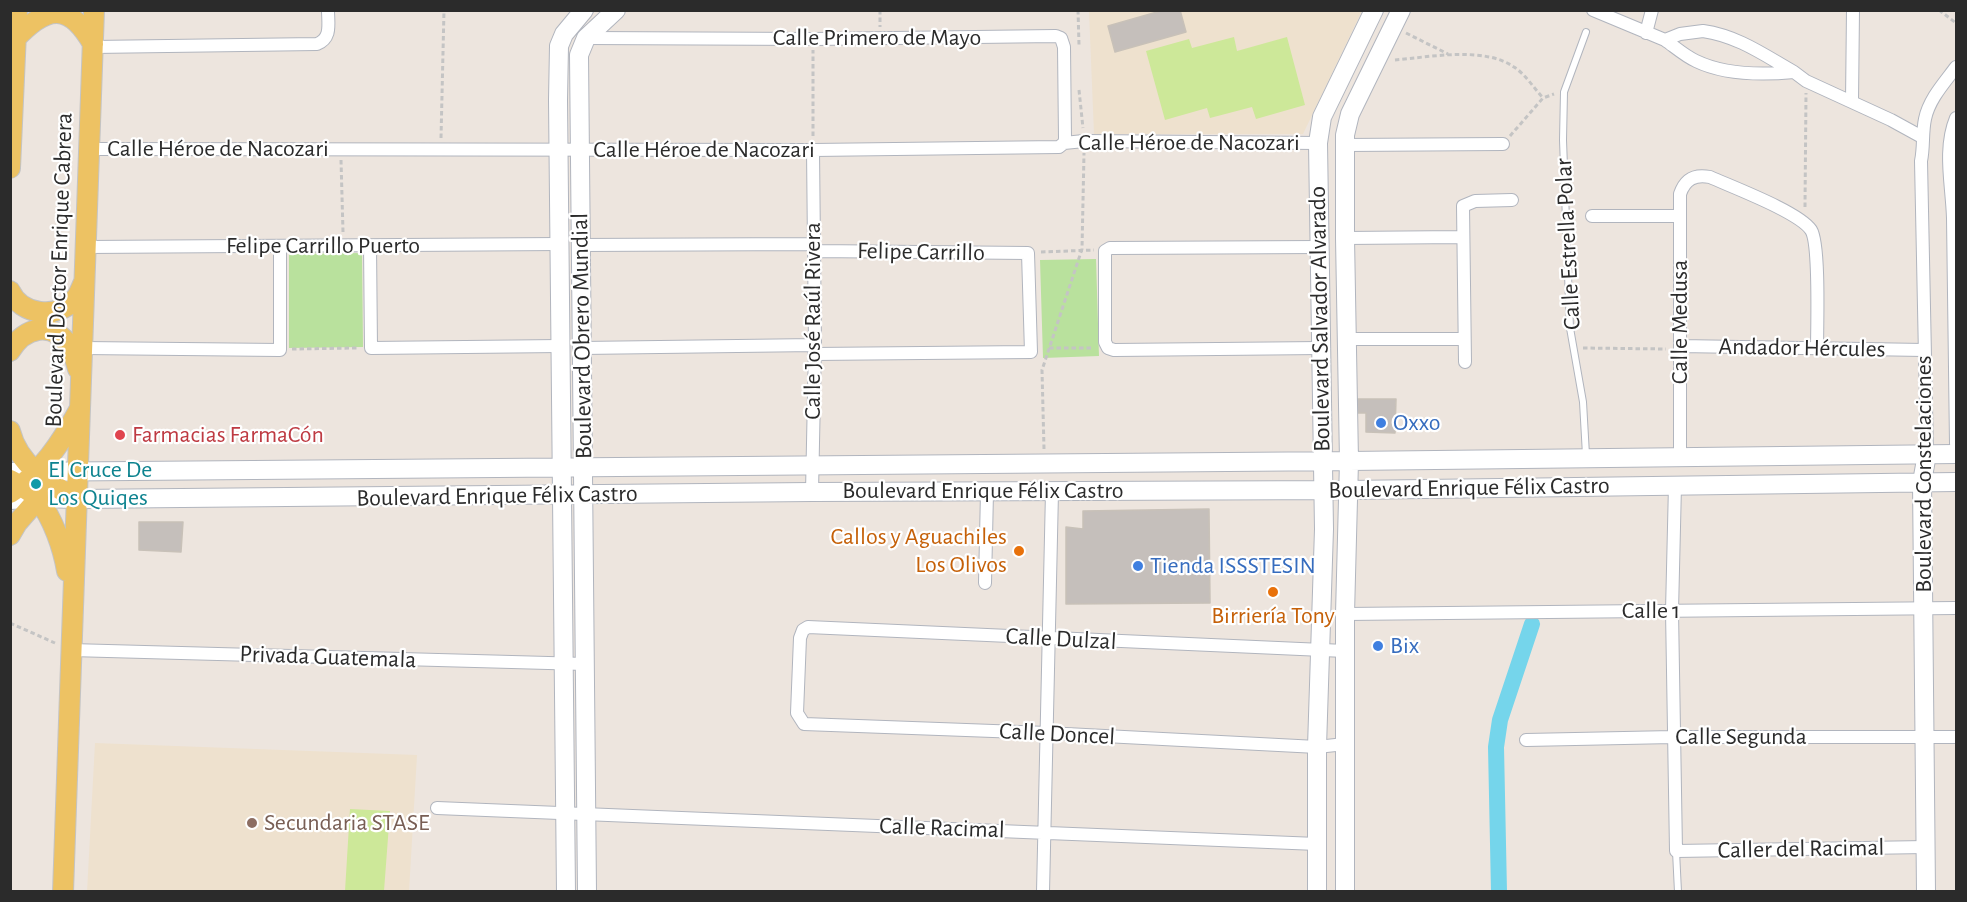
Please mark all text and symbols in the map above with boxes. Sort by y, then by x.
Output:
street label: Calle Primero de Mayo [773,24,981,52]
street label: Boulevard Doctor Enrique Cabrera [39,112,79,428]
street label: Calle Héroe de Nacozari [1078,129,1300,157]
street label: Calle Héroe de Nacozari [107,135,329,163]
street label: Calle Héroe de Nacozari [593,136,815,164]
street label: Calle Estrella Polar [1549,157,1587,331]
street label: Boulevard Salvador Alvarado [1303,186,1337,452]
street label: Boulevard Obrero Mundial [565,213,599,459]
street label: Calle José Raúl Rivera [799,222,827,420]
street label: Felipe Carrillo Puerto [226,232,420,260]
street label: Felipe Carrillo [857,236,985,268]
street label: Calle Medusa [1666,260,1694,384]
street label: Andador Hércules [1718,332,1886,364]
street label: Boulevard Constelaciones [1910,355,1938,593]
place label: Oxxo [1393,409,1441,437]
marker: Oxxo [1374,416,1388,430]
place label: Farmacias FarmaCón [132,421,324,449]
marker: Farmacias FarmaCón [113,428,127,442]
place label: El Cruce De Los Quiqes [48,456,152,512]
street label: Boulevard Enrique Félix Castro [1328,471,1610,505]
marker: El Cruce De Los Quiqes [29,477,43,491]
street label: Boulevard Enrique Félix Castro [842,477,1124,505]
street label: Boulevard Enrique Félix Castro [356,479,638,513]
place label: Callos y Aguachiles Los Olivos [830,523,1007,579]
marker: Callos y Aguachiles Los Olivos [1012,544,1026,558]
place label: Tienda ISSSTESIN [1150,552,1316,580]
marker: Tienda ISSSTESIN [1131,559,1145,573]
marker: Birriería Tony [1266,585,1280,599]
street label: Calle 1 [1622,597,1680,625]
place label: Birriería Tony [1211,602,1335,630]
street label: Calle Dulzal [1005,622,1117,656]
place label: Bix [1390,632,1419,660]
marker: Bix [1371,639,1385,653]
street label: Privada Guatemala [239,640,417,674]
street label: Calle Doncel [998,717,1116,751]
street label: Calle Segunda [1675,723,1807,751]
place label: Secundaria STASE [264,809,430,837]
street label: Calle Racimal [879,811,1005,845]
marker: Secundaria STASE [245,816,259,830]
street label: Caller del Racimal [1717,833,1885,865]

